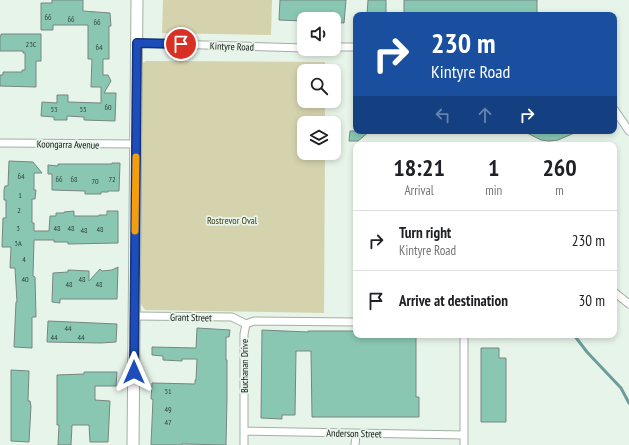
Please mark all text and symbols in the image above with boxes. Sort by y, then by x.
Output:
house number: 66 [44,12,52,22]
map controls [297,12,341,160]
button: sound [297,12,341,56]
house number: 66 [67,14,75,24]
house number: 66 [93,17,101,27]
text: 230 m [431,24,495,61]
pin [164,27,198,61]
icon: right [365,28,417,80]
icon: arrive [170,33,192,55]
house number: 23C [26,39,37,49]
street label: Kintyre Road [210,39,254,54]
house number: 64 [95,42,103,52]
text: Kintyre Road [431,60,510,83]
button: search [297,64,341,108]
house number: 60 [104,102,112,112]
house number: 53 [50,104,58,114]
house number: 55 [79,104,87,114]
icon: left [432,104,454,126]
icon: ahead [474,104,496,126]
icon: right [516,104,538,126]
button: layers [297,116,341,160]
street label: Koongarra Avenue [37,137,99,152]
text: 18:21 [393,152,445,183]
text: 1 [488,152,499,183]
text: 260 [542,152,577,183]
house number: 64 [17,171,25,181]
house number: 66 [55,174,63,184]
house number: 68 [70,174,78,184]
house number: 72 [108,174,116,184]
house number: 70 [91,176,99,186]
text: Arrival [404,182,434,199]
text: min [485,182,502,199]
text: m [555,182,564,199]
house number: 1 [18,190,22,200]
house number: 2 [17,205,21,215]
park label: Rostrevor Oval [207,214,258,227]
house number: 3 [16,223,20,233]
house number: 48 [53,223,61,233]
house number: 48 [67,223,75,233]
text: Turn right [399,223,451,242]
house number: 48 [96,224,104,234]
house number: 48 [80,225,88,235]
icon: right [365,230,387,252]
text: 230 m [572,231,605,250]
house number: 3A [14,238,22,248]
text: Kintyre Road [399,242,456,259]
house number: 4 [22,254,26,264]
house number: 40 [21,274,29,284]
house number: 48 [78,274,86,284]
house number: 48 [65,279,73,289]
house number: 48 [95,279,103,289]
icon: arrive [365,290,387,312]
text: Arrive at destination [399,291,508,310]
text: 30 m [579,291,605,310]
street label: Grant Street [170,311,212,324]
house number: 44 [64,323,72,333]
house number: 44 [50,332,58,342]
house number: 44 [77,332,85,342]
street label: Buchanan Drive [238,339,251,393]
position arrow [113,351,155,393]
house number: 51 [164,386,172,396]
house number: 49 [164,404,172,414]
house number: 47 [164,417,172,427]
street label: Anderson Street [326,427,382,440]

